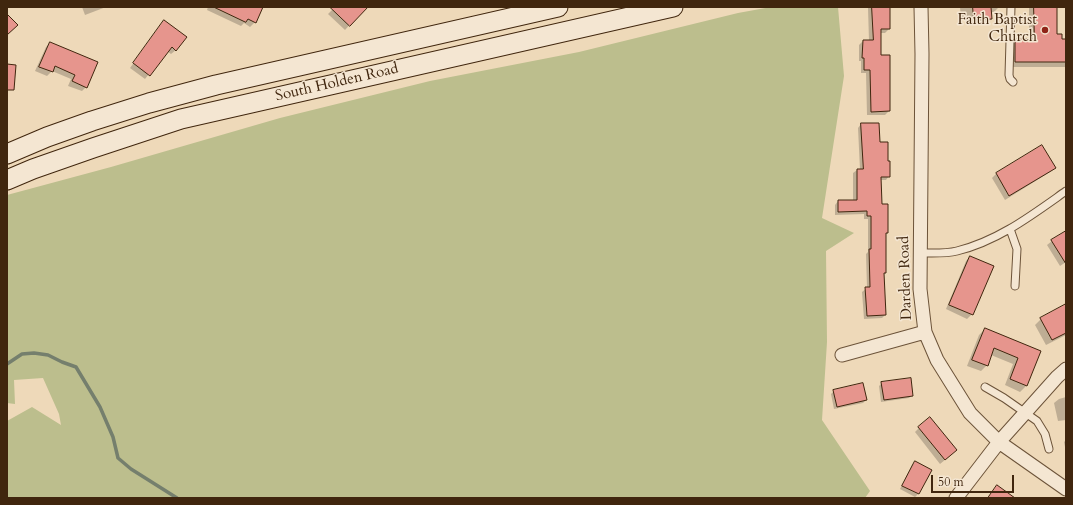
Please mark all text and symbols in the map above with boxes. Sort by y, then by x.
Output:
place label: Faith Baptist Church [957,12,1037,47]
marker: Faith Baptist Church [1040,25,1050,35]
street label: South Holden Road [274,60,400,106]
street label: Darden Road [896,235,916,321]
scale bar [933,467,1016,493]
text: 50 m [938,474,964,490]

